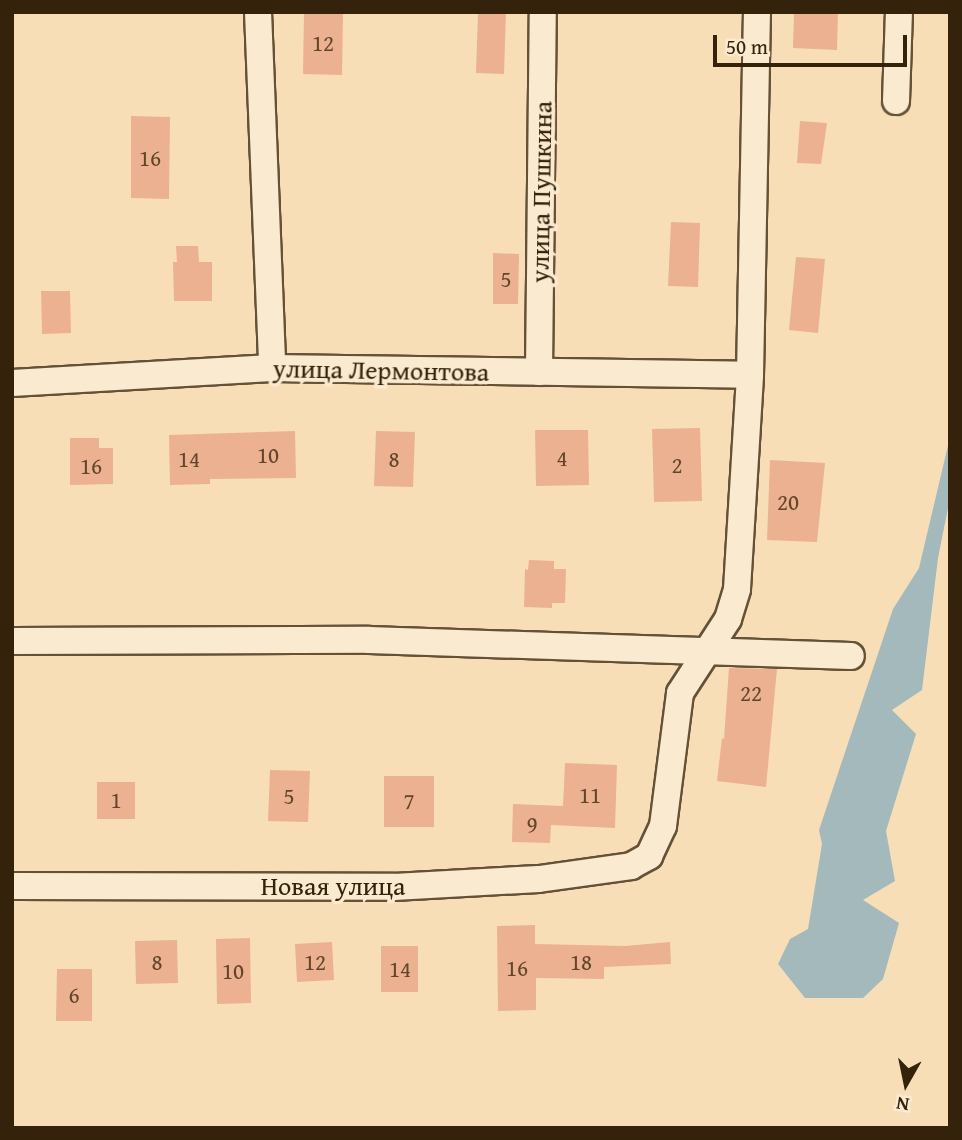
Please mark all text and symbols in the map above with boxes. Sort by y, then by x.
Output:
scale bar [717,21,911,65]
house number: 12 [312,29,334,57]
text: 50 m [726,31,768,62]
street label: улица Пушкина [524,101,558,283]
house number: 16 [139,144,161,172]
house number: 5 [500,265,512,293]
street label: улица Лермонтова [273,353,489,387]
house number: 10 [257,441,279,469]
house number: 4 [556,444,568,472]
house number: 14 [178,445,200,473]
house number: 8 [388,445,400,473]
house number: 2 [671,451,683,479]
house number: 16 [80,452,102,480]
house number: 20 [777,488,799,516]
house number: 22 [740,679,762,707]
house number: 11 [579,781,601,809]
house number: 5 [283,782,295,810]
house number: 1 [110,786,122,814]
house number: 7 [403,787,415,815]
house number: 9 [526,810,538,838]
street label: Новая улица [261,870,405,902]
house number: 8 [151,948,163,976]
house number: 12 [304,948,326,976]
house number: 18 [570,948,592,976]
house number: 16 [506,954,528,982]
house number: 14 [389,955,411,983]
house number: 10 [222,957,244,985]
house number: 6 [68,981,80,1009]
north arrow [871,1049,941,1119]
text: N [894,1090,911,1120]

